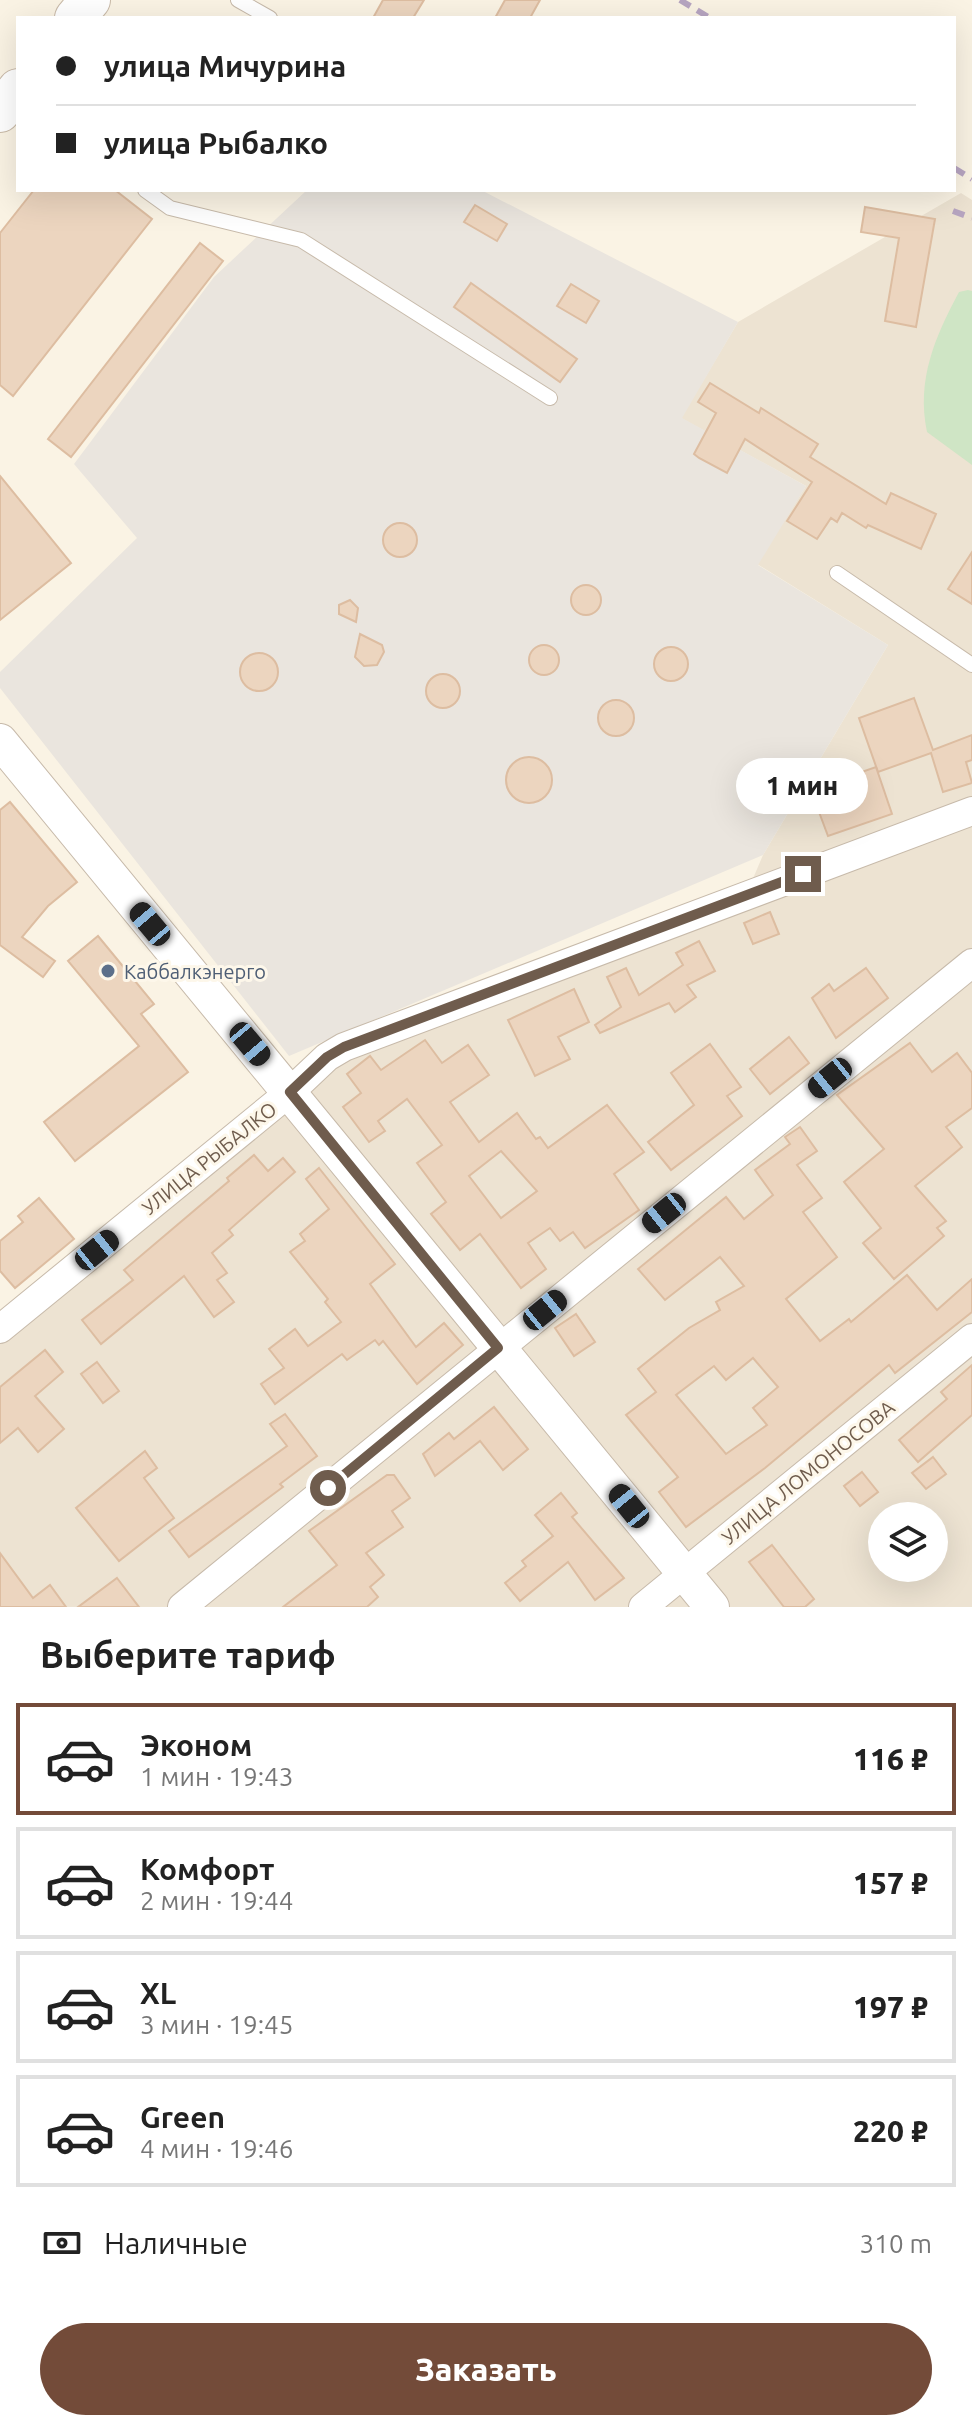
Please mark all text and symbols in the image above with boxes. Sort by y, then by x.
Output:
text: улица Мичурина [104,49,346,83]
text: улица Рыбалко [104,126,328,160]
callout: 1 мин [737,758,869,814]
text: 1 мин [766,771,838,800]
route end [785,856,821,892]
car [125,898,175,950]
place label: Каббалкэнерго [124,960,266,983]
marker: Каббалкэнерго [99,962,117,980]
car [225,1018,275,1070]
car [804,1054,856,1102]
street label: УЛИЦА РЫБАЛКО [137,1097,281,1219]
car [638,1189,690,1237]
car [71,1226,123,1274]
car [519,1286,571,1334]
street label: УЛИЦА ЛОМОНОСОВА [717,1395,899,1549]
route start [310,1470,346,1506]
car [605,1480,653,1532]
map controls [868,1502,948,1582]
button: layers [868,1502,948,1582]
text: Выберите тариф [40,1634,336,1675]
icon: car [44,1723,116,1795]
text: Эконом [140,1728,252,1762]
text: 116 ₽ [853,1742,928,1776]
text: 1 мин · 19:43 [140,1762,293,1791]
icon: car [44,1847,116,1919]
text: Комфорт [140,1852,274,1886]
text: 157 ₽ [853,1866,928,1900]
text: 2 мин · 19:44 [140,1886,293,1915]
icon: car [44,1971,116,2043]
text: XL [140,1976,176,2010]
text: 197 ₽ [853,1990,928,2024]
text: 3 мин · 19:45 [140,2010,293,2039]
icon: car [44,2095,116,2167]
text: Green [140,2100,225,2134]
text: 220 ₽ [853,2114,928,2148]
text: 4 мин · 19:46 [140,2134,293,2163]
icon: cash [40,2221,84,2265]
text: Наличные [104,2226,248,2260]
text: 310 m [860,2229,932,2258]
button: Заказать [40,2323,932,2415]

